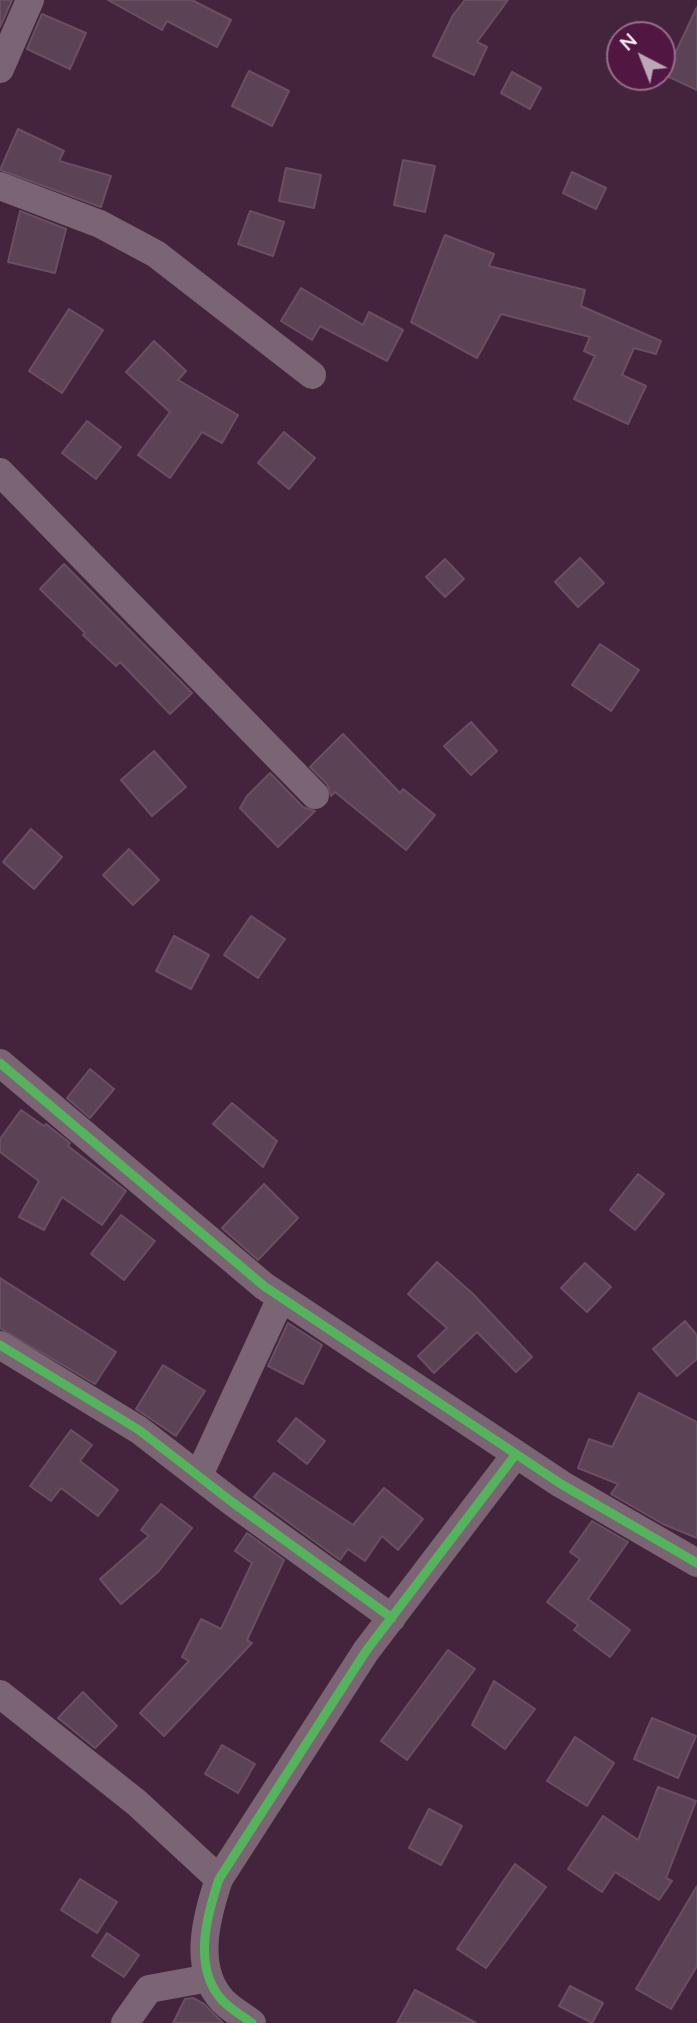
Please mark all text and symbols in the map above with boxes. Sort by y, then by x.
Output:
north arrow [606,21,676,91]
text: N [615,28,641,55]

